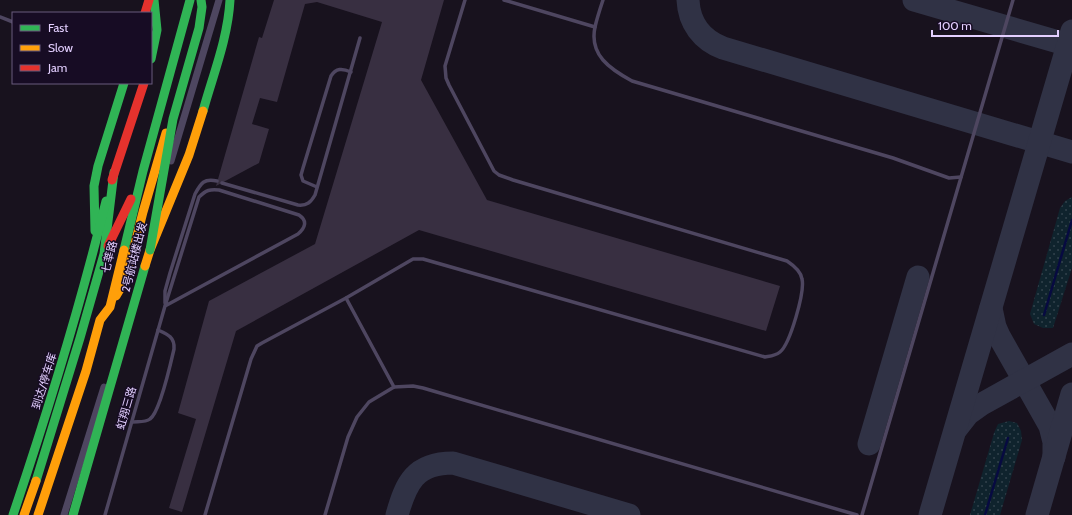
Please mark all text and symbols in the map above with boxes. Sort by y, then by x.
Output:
legend [12,12,152,84]
scale bar [932,12,1058,38]
text: 100 m [938,18,972,33]
text: Fast [48,20,68,35]
text: Slow [48,40,73,55]
text: Jam [47,60,67,75]
street label: 2号航站楼出发 [119,220,149,294]
street label: 七莘路 [98,239,120,275]
street label: 到达/停车库 [29,351,59,411]
street label: 虹翔三路 [113,385,139,431]

